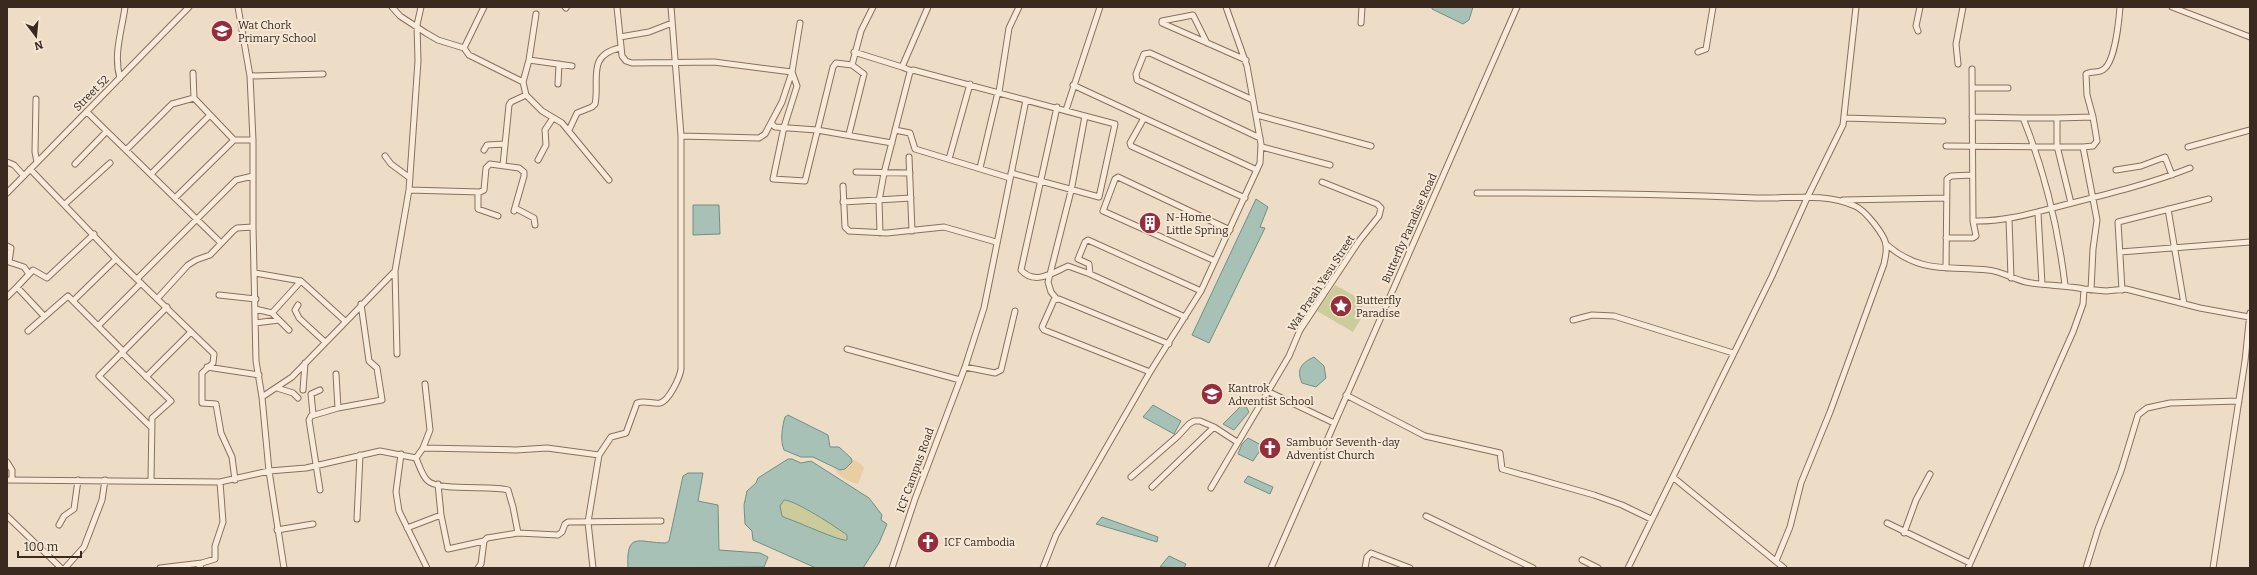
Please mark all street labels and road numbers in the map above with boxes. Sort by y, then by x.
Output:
street label: Street 52 [71,73,112,114]
street label: Butterfly Paradise Road [1379,171,1440,285]
street label: Wat Preah Yesu Street [1285,233,1357,334]
street label: ICF Campus Road [894,425,937,514]

